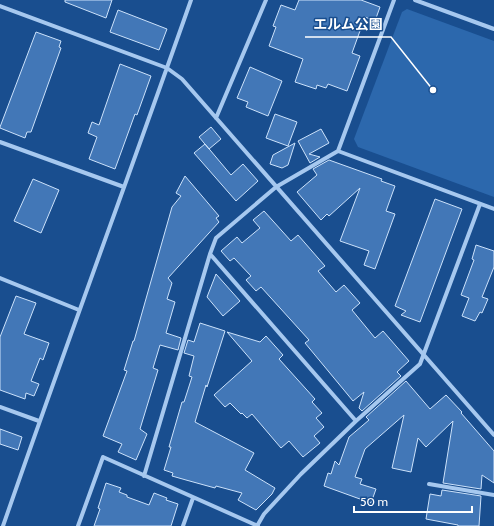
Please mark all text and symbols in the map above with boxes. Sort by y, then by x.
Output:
callout: エルム公園 [305,11,391,37]
text: エルム公園 [313,15,383,33]
scale bar [354,488,472,514]
text: 50 m [360,494,388,509]

